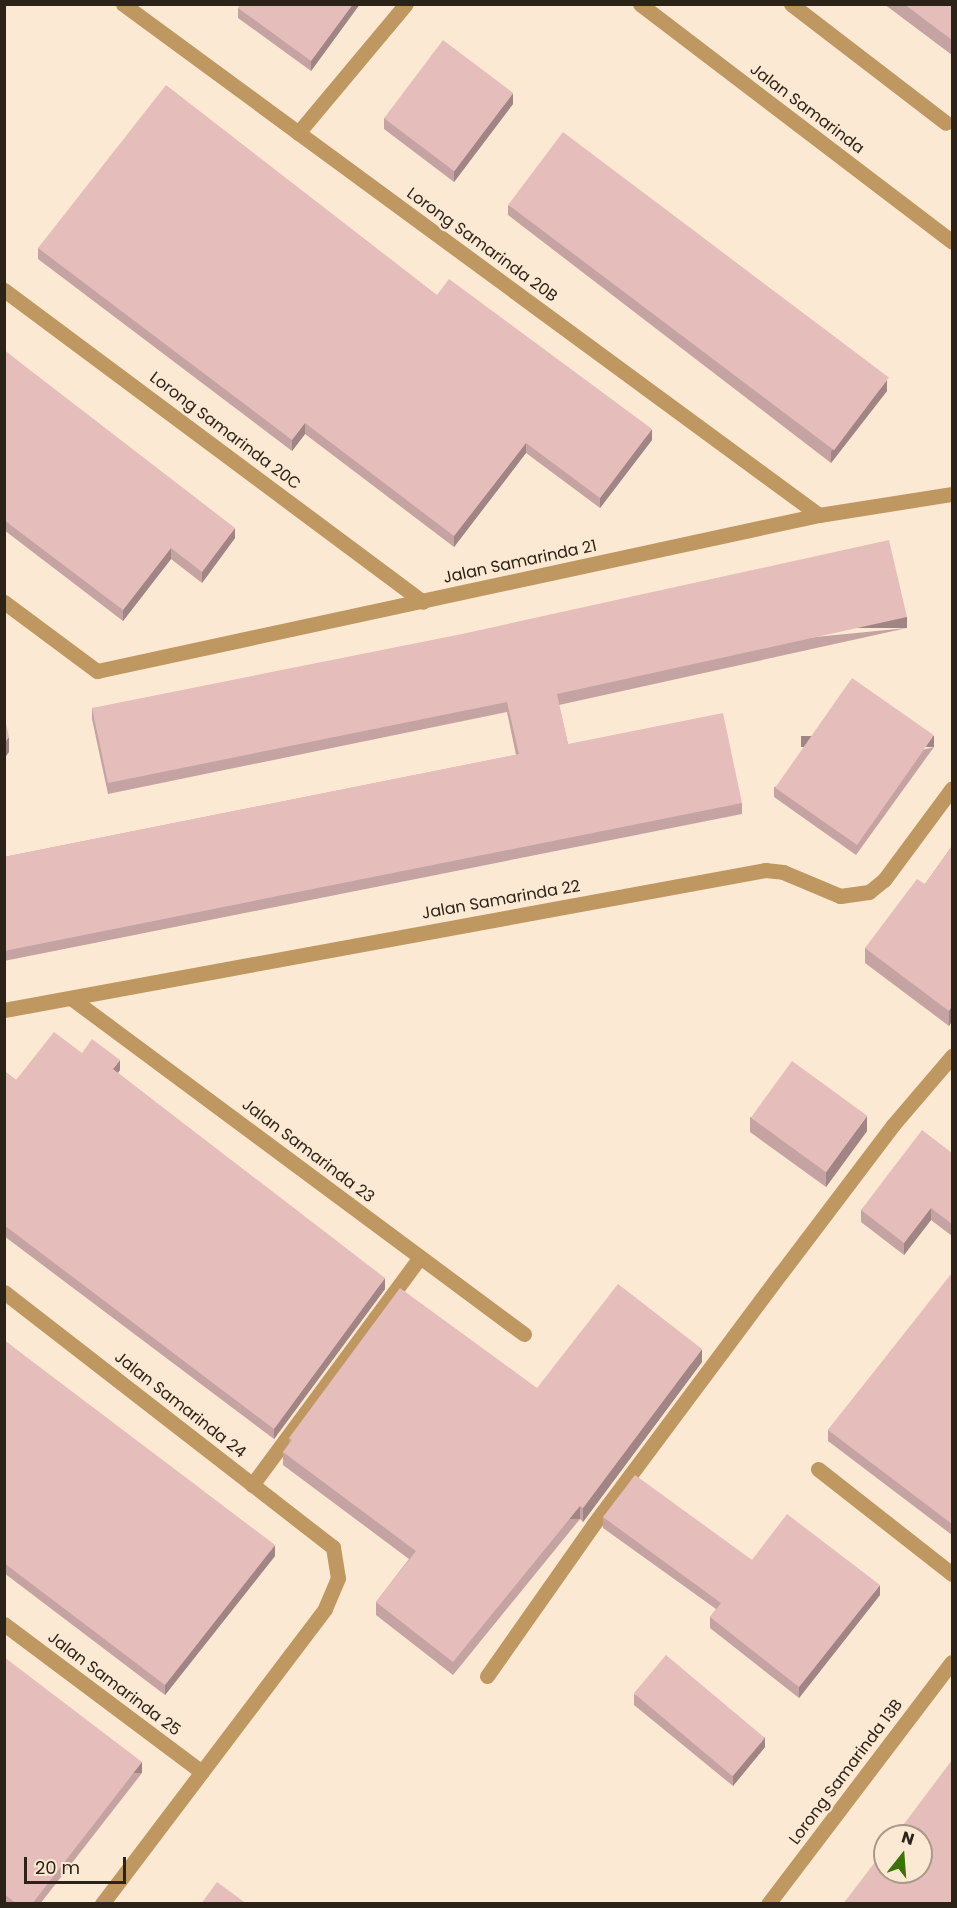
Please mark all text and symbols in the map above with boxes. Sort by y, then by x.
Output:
street label: Jalan Samarinda [746,60,868,158]
street label: Lorong Samarinda 20B [403,184,561,306]
street label: Lorong Samarinda 20C [146,368,304,494]
street label: Jalan Samarinda 21 [441,536,599,588]
street label: Jalan Samarinda 22 [420,877,582,923]
street label: Jalan Samarinda 23 [238,1095,378,1207]
street label: Jalan Samarinda 24 [111,1348,249,1462]
street label: Jalan Samarinda 25 [44,1628,184,1740]
street label: Lorong Samarinda 13B [785,1696,907,1848]
north arrow [873,1824,933,1884]
text: N [899,1825,917,1851]
scale bar [27,1845,129,1883]
text: 20 m [35,1855,80,1880]

